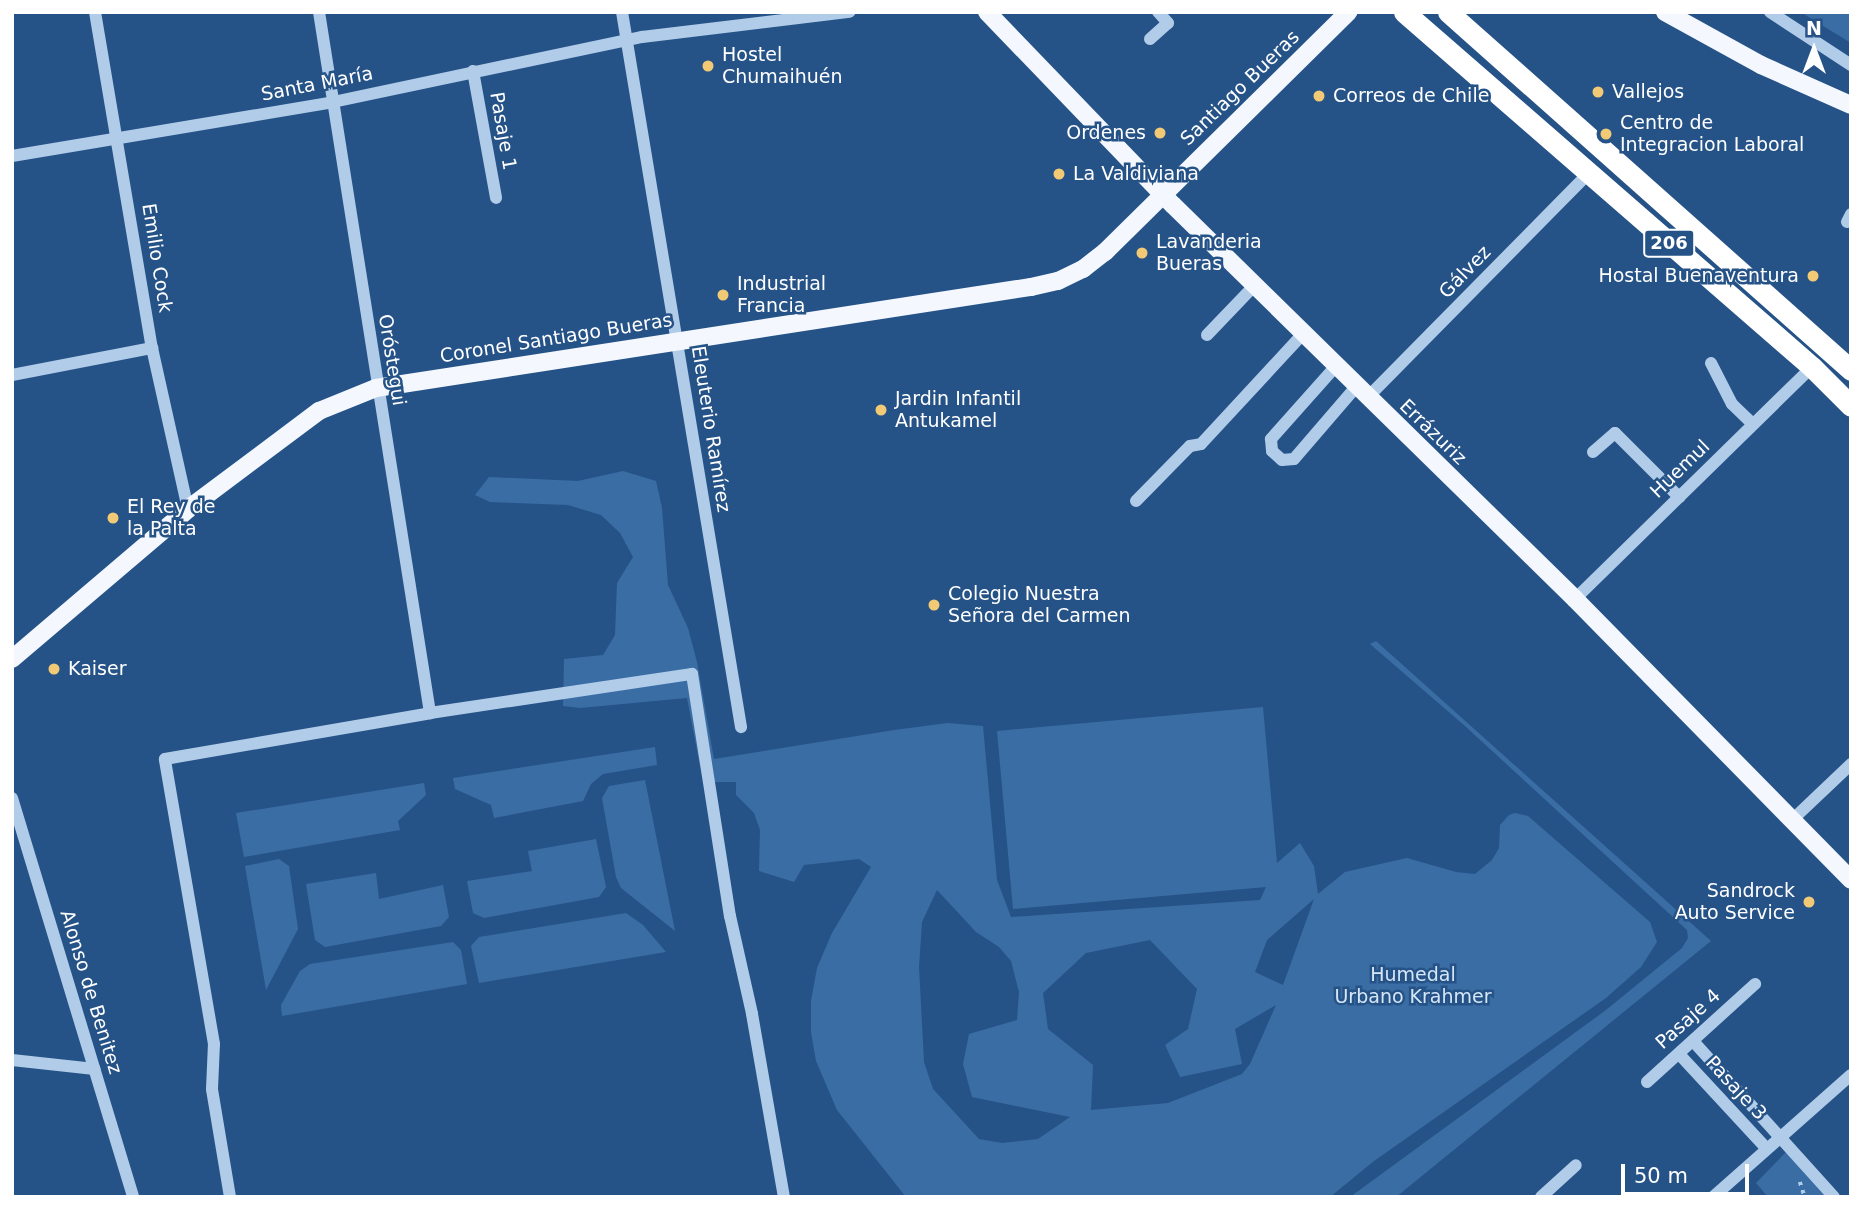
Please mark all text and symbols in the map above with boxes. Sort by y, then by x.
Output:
north arrow [1779,14,1849,84]
text: N [1806,17,1822,39]
street label: Santiago Bueras [1176,26,1304,150]
place label: Hostel Chumaihuén [722,44,843,88]
marker: Hostel Chumaihuén [700,58,716,74]
street label: Santa María [259,62,375,106]
place label: Vallejos [1612,81,1684,103]
marker: Vallejos [1590,84,1606,100]
place label: Correos de Chile [1333,85,1489,107]
marker: Correos de Chile [1311,88,1327,104]
street label: Pasaje 1 [485,90,521,172]
place label: Centro de Integracion Laboral [1620,112,1804,156]
place label: Ordenes [1066,122,1146,144]
marker: Ordenes [1152,125,1168,141]
marker: Centro de Integracion Laboral [1598,126,1614,142]
place label: La Valdiviana [1073,163,1199,185]
marker: La Valdiviana [1051,166,1067,182]
street label: Emilio Cock [137,202,177,314]
road number: 206 [1643,229,1695,258]
place label: Lavanderia Bueras [1156,231,1262,275]
street label: Gálvez [1434,241,1496,303]
marker: Lavanderia Bueras [1134,245,1150,261]
place label: Hostal Buenaventura [1598,265,1799,287]
marker: Hostal Buenaventura [1805,268,1821,284]
place label: Industrial Francia [737,273,826,317]
marker: Industrial Francia [715,287,731,303]
street label: Coronel Santiago Bueras [438,308,674,368]
street label: Oróstegui [374,313,410,407]
street label: Eleuterio Ramírez [687,344,735,514]
place label: Jardin Infantil Antukamel [895,388,1021,432]
street label: Errázuriz [1395,395,1471,469]
marker: Jardin Infantil Antukamel [873,402,889,418]
street label: Huemul [1646,435,1714,503]
place label: El Rey de la Palta [127,496,215,540]
marker: El Rey de la Palta [105,510,121,526]
place label: Colegio Nuestra Señora del Carmen [948,583,1131,627]
marker: Colegio Nuestra Señora del Carmen [926,597,942,613]
place label: Kaiser [68,658,126,680]
marker: Kaiser [46,661,62,677]
place label: Sandrock Auto Service [1675,880,1795,924]
marker: Sandrock Auto Service [1801,894,1817,910]
street label: Alonso de Benitez [55,907,127,1077]
park label: Humedal Urbano Krahmer [1334,964,1492,1008]
street label: Pasaje 4 [1651,984,1725,1054]
street label: Pasaje 3 [1701,1051,1771,1125]
scale bar [1625,1150,1753,1194]
text: 50 m [1634,1164,1688,1188]

